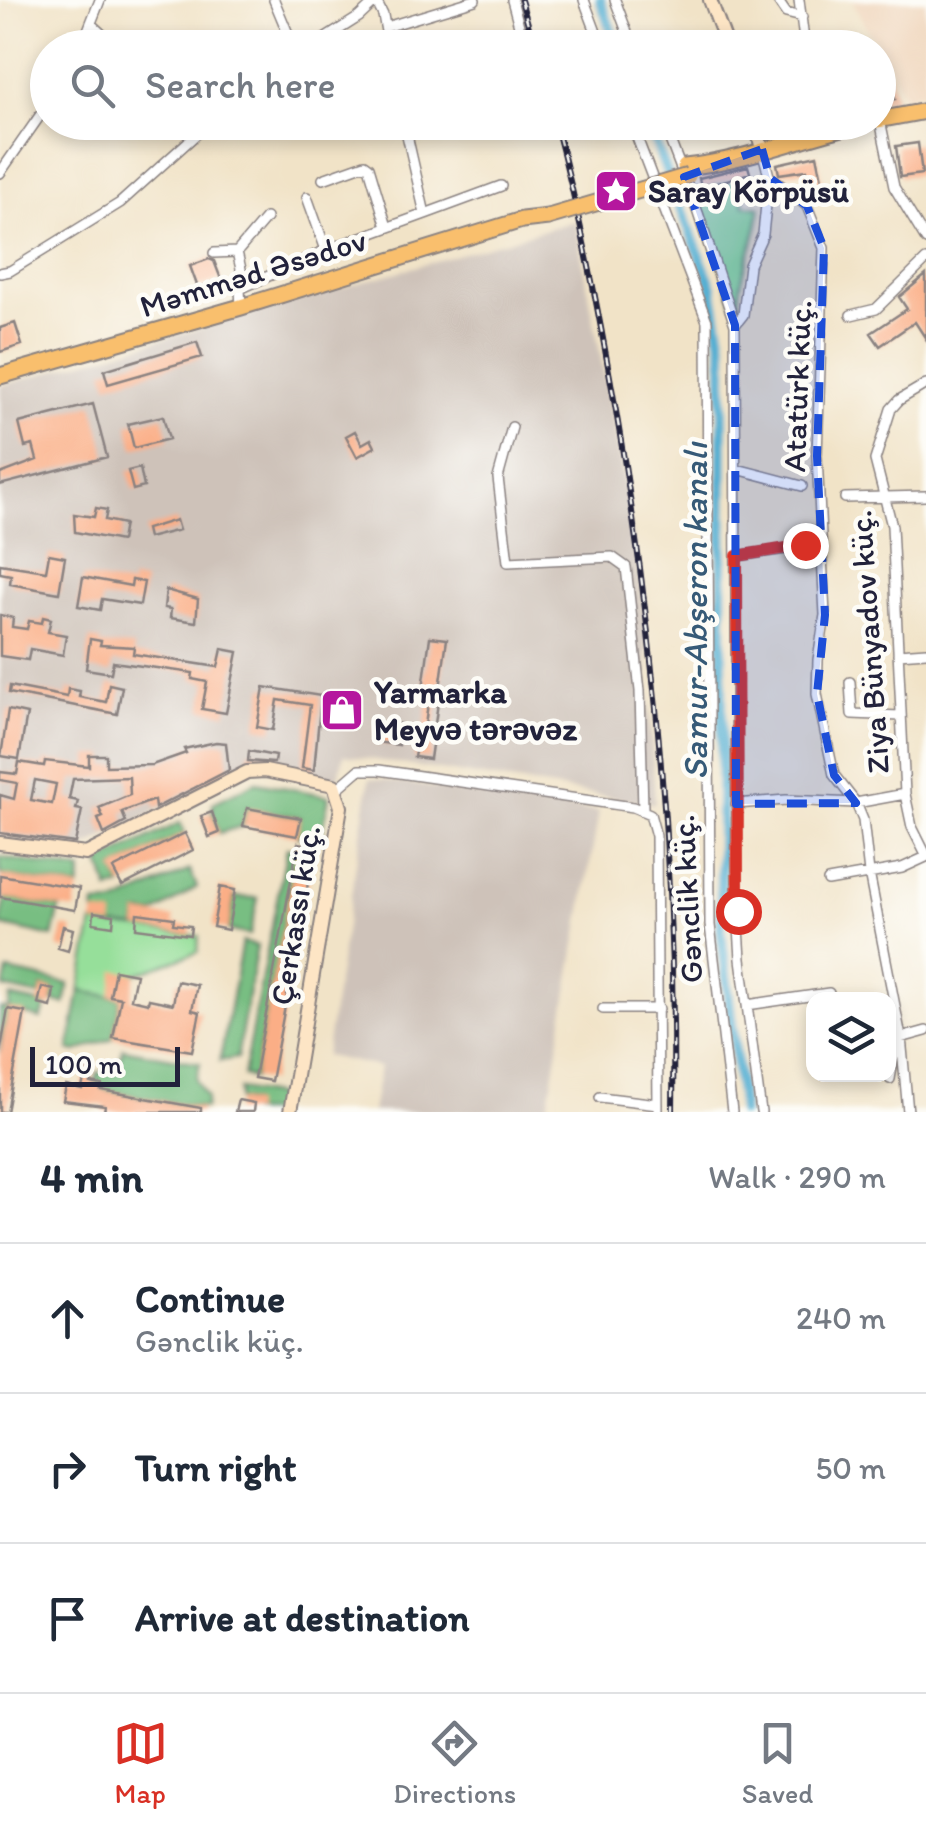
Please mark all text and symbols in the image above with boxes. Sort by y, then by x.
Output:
search box [30,30,896,140]
icon: search [65,58,120,113]
text: Search here [145,62,336,108]
place icon: Saray Körpüsü [593,168,639,214]
place label: Saray Körpüsü [648,172,849,210]
street label: Məmməd Əsədov [135,221,371,325]
street label: Atatürk küç. [775,299,819,473]
water label: Samur-Abşeron kanalı [674,440,716,780]
street label: Ziya Bünyadov küç. [841,509,897,775]
route end [783,523,829,569]
place label: Yarmarka Meyvә tәrәvәz [373,673,577,748]
shop icon: Yarmarka Meyvә tәrәvәz [319,687,365,733]
street label: Gənclik küç. [664,814,710,984]
street label: Çerkassı küç. [262,822,328,1008]
route start [716,889,762,935]
map controls [806,992,896,1082]
button: layers [806,992,896,1082]
scale bar [30,1042,180,1086]
text: 100 m [45,1047,122,1081]
text: 4 min [40,1152,143,1203]
text: Walk · 290 m [708,1158,886,1196]
text: Continue [135,1276,285,1322]
icon: ahead [40,1291,95,1346]
text: 240 m [796,1299,886,1337]
text: Gənclik küç. [135,1322,304,1360]
icon: right [40,1441,95,1496]
text: Turn right [135,1445,297,1491]
text: 50 m [815,1449,886,1487]
icon: arrive [40,1591,95,1646]
text: Arrive at destination [135,1595,470,1641]
tab: Map [113,1716,168,1810]
tab: Directions [393,1716,516,1810]
tab: Saved [742,1716,813,1810]

